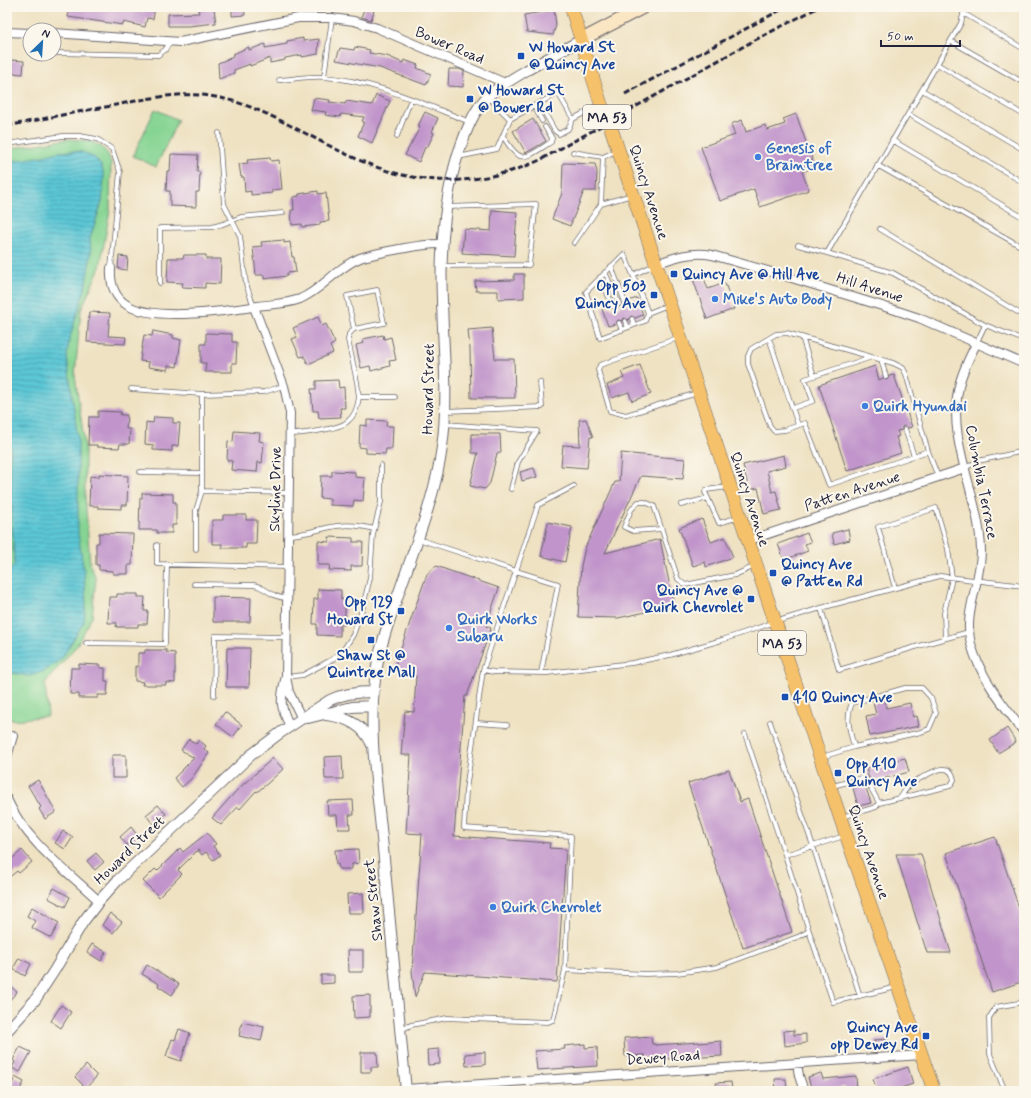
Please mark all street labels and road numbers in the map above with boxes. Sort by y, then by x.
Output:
street label: Bower Road [412,22,487,69]
road number: MA 53 [583,105,631,129]
street label: Quincy Avenue [623,142,673,242]
street label: Hill Avenue [834,268,906,308]
street label: Howard Street [418,343,440,435]
street label: Columbia Terrace [960,423,1002,541]
street label: Skyline Drive [265,446,287,532]
street label: Quincy Avenue [724,449,774,549]
street label: Patten Avenue [802,467,903,517]
road number: MA 53 [758,631,806,655]
street label: Quincy Avenue [843,802,894,902]
street label: Howard Street [90,812,170,890]
street label: Shaw Street [360,858,388,942]
street label: Dewey Road [625,1045,701,1071]

